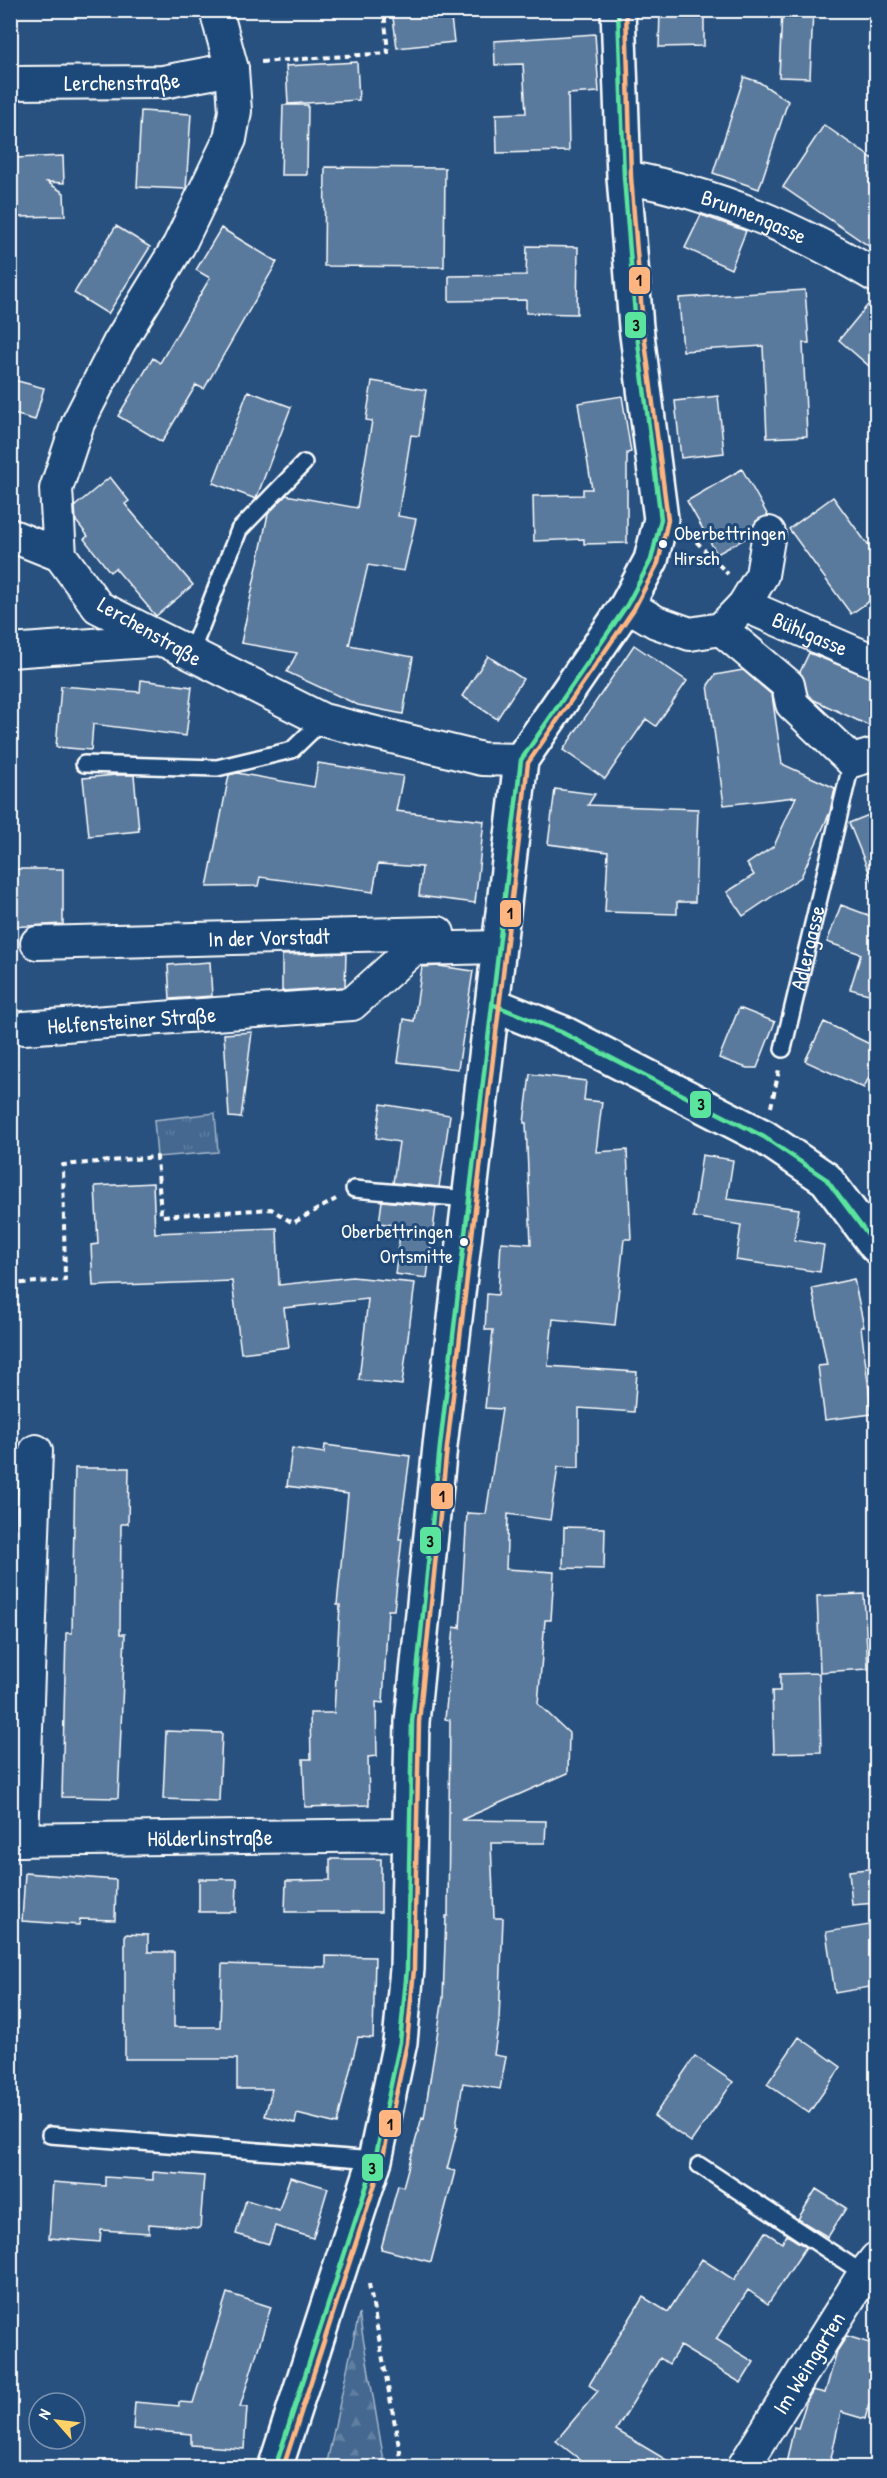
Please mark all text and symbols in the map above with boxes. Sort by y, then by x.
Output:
street label: Lerchenstraße [64,64,182,98]
street label: Brunnengasse [698,182,812,251]
line badge: 1 [628,266,651,295]
text: 1 [636,269,642,291]
line badge: 3 [624,311,647,339]
text: 3 [632,314,640,336]
place label: Oberbettringen Hirsch [674,519,786,571]
marker: Oberbettringen Hirsch [657,538,669,550]
street label: Lerchenstraße [93,589,208,673]
street label: Bühlgasse [768,604,853,663]
line badge: 1 [499,899,522,928]
text: 1 [507,902,513,924]
street label: Adlergasse [783,902,832,993]
street label: In der Vorstadt [208,921,331,954]
street label: Helfensteiner Straße [46,999,217,1041]
line badge: 3 [689,1090,712,1119]
text: 3 [697,1093,705,1115]
place label: Oberbettringen Ortsmitte [341,1217,453,1269]
marker: Oberbettringen Ortsmitte [458,1236,470,1248]
line badge: 1 [430,1482,454,1510]
text: 1 [439,1485,445,1507]
line badge: 3 [419,1526,442,1555]
text: 3 [426,1530,434,1552]
street label: Hölderlinstraße [147,1822,273,1853]
line badge: 1 [378,2109,402,2138]
text: 1 [387,2113,393,2135]
line badge: 3 [361,2153,384,2182]
text: 3 [368,2157,376,2179]
street label: Im Weingarten [765,2306,852,2420]
north arrow [27,2391,87,2451]
text: N [32,2405,56,2423]

